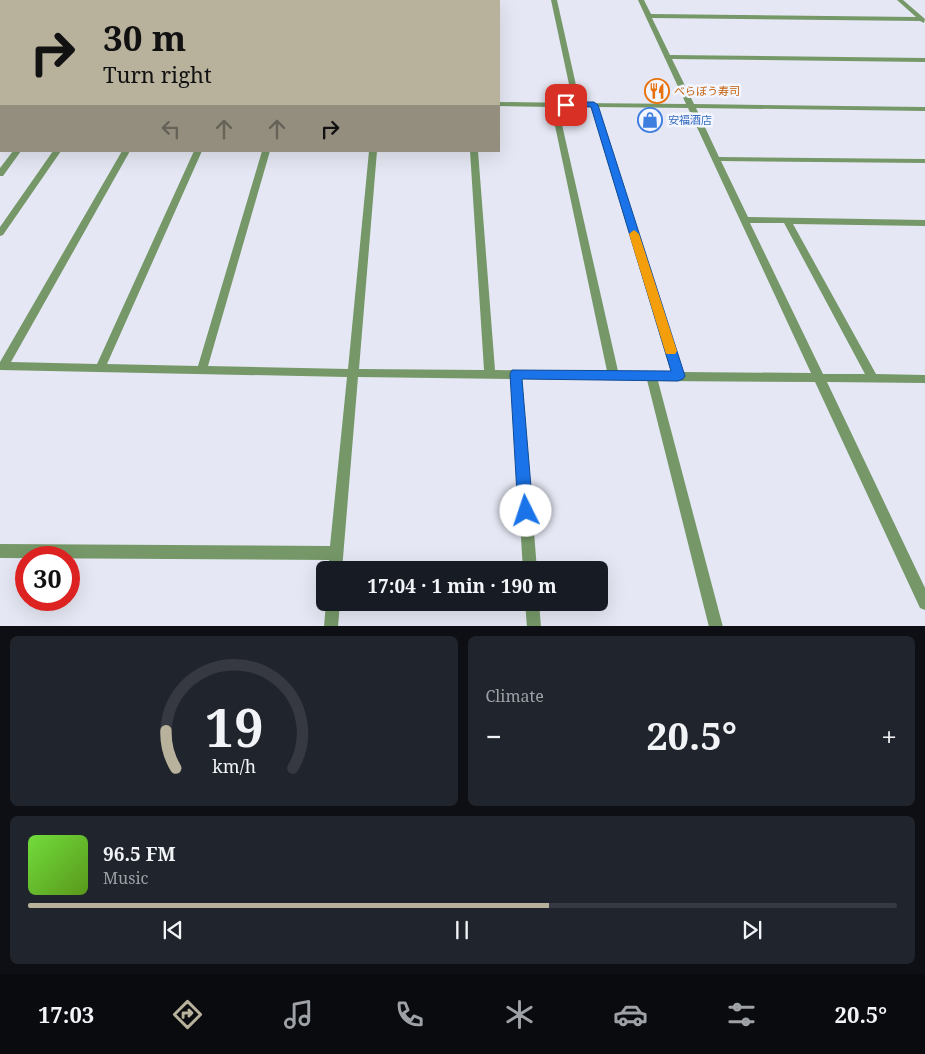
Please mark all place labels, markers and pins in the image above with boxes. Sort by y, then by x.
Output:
restaurant icon: べらぼう寿司 [644,78,670,104]
place label: べらぼう寿司 [674,83,740,98]
pin [545,84,587,126]
shop icon: 安福酒店 [637,107,663,133]
place label: 安福酒店 [668,112,712,127]

